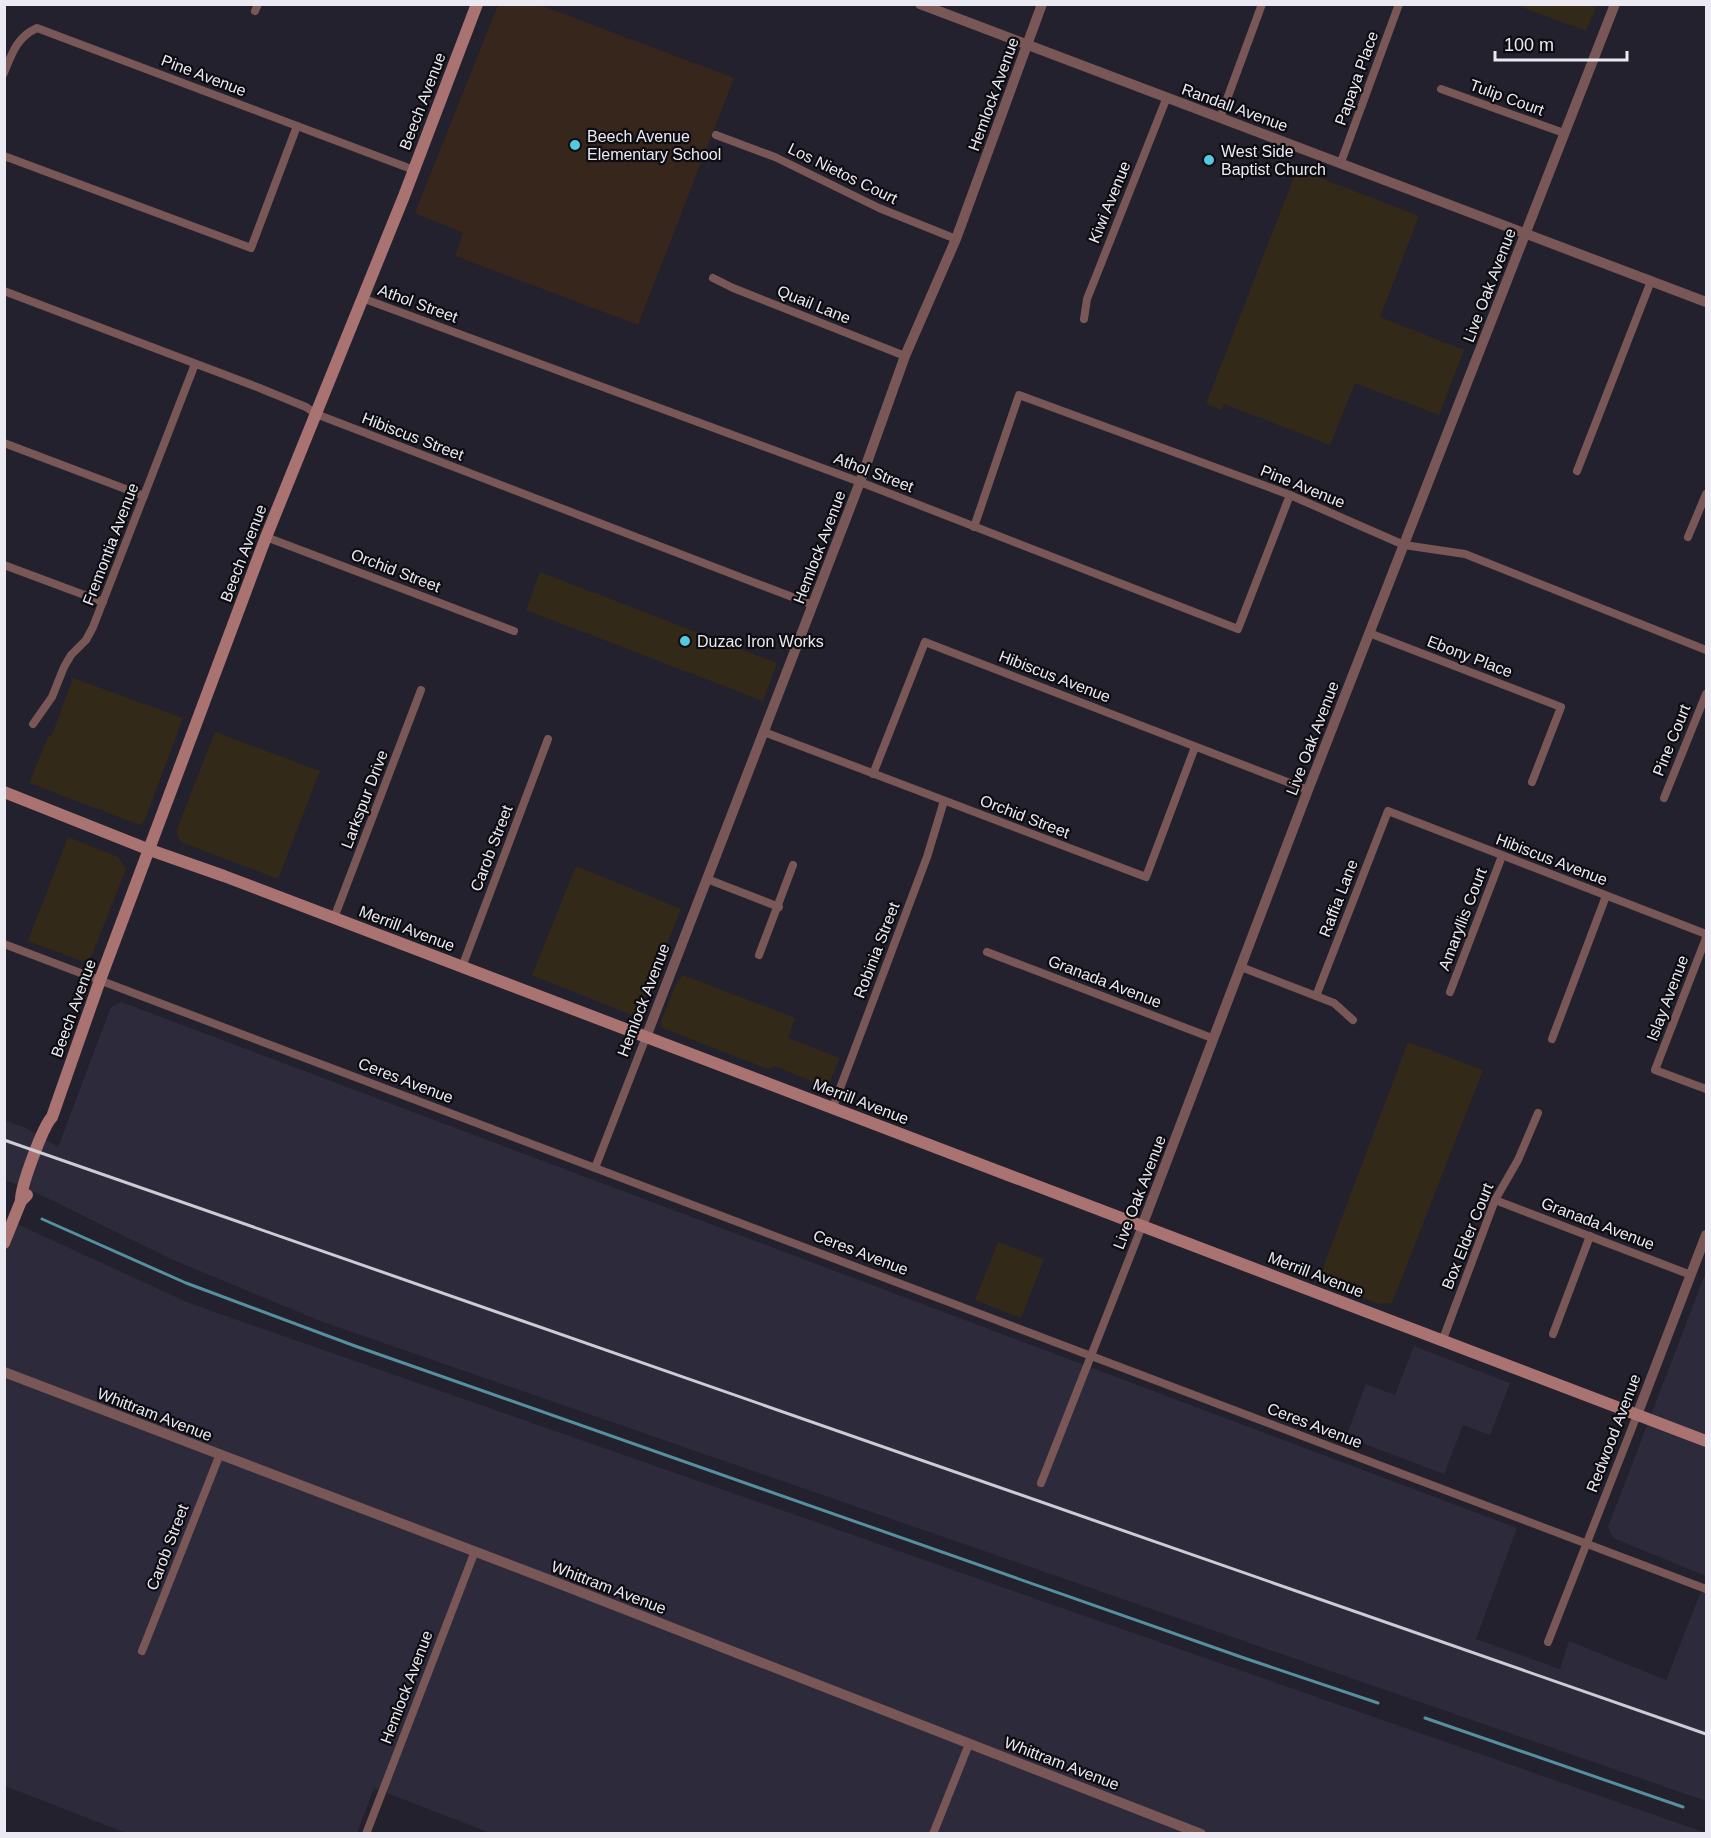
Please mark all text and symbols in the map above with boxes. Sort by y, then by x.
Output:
scale bar [1495,24,1627,62]
street label: Papaya Place [1332,29,1381,127]
street label: Hemlock Avenue [965,35,1022,153]
text: 100 m [1504,35,1554,55]
street label: Beech Avenue [396,50,449,152]
street label: Pine Avenue [159,51,249,99]
street label: Tulip Court [1467,76,1547,119]
street label: Randall Avenue [1179,80,1290,135]
place label: Beech Avenue Elementary School [587,128,721,163]
marker: Beech Avenue Elementary School [568,138,582,152]
street label: Los Nietos Court [785,140,901,207]
place label: West Side Baptist Church [1221,143,1326,178]
marker: West Side Baptist Church [1202,153,1216,167]
street label: Kiwi Avenue [1085,159,1134,246]
street label: Live Oak Avenue [1460,226,1519,345]
street label: Athol Street [376,281,461,326]
street label: Quail Lane [775,282,853,327]
street label: Hibiscus Street [360,409,467,464]
street label: Athol Street [832,450,916,496]
street label: Pine Avenue [1258,462,1348,511]
street label: Fremontia Avenue [79,481,142,608]
street label: Hemlock Avenue [790,488,849,606]
street label: Beech Avenue [217,502,270,604]
street label: Orchid Street [349,546,443,595]
street label: Ebony Place [1425,632,1515,681]
place label: Duzac Iron Works [697,633,824,650]
marker: Duzac Iron Works [678,634,692,648]
street label: Hibiscus Avenue [997,647,1113,706]
street label: Live Oak Avenue [1283,679,1342,798]
street label: Pine Court [1649,701,1694,778]
street label: Larkspur Drive [338,747,391,851]
street label: Orchid Street [978,792,1072,841]
street label: Carob Street [467,802,516,894]
street label: Hibiscus Avenue [1494,830,1610,889]
street label: Raffia Lane [1316,857,1361,939]
street label: Amaryllis Court [1435,865,1490,973]
street label: Robinia Street [850,899,903,1001]
street label: Merrill Avenue [357,902,457,955]
street label: Hemlock Avenue [614,941,673,1059]
street label: Granada Avenue [1046,952,1164,1011]
street label: Islay Avenue [1643,953,1692,1043]
street label: Beech Avenue [48,957,99,1059]
street label: Ceres Avenue [356,1055,456,1106]
street label: Merrill Avenue [811,1075,911,1128]
street label: Live Oak Avenue [1110,1133,1169,1252]
street label: Box Elder Court [1438,1180,1497,1292]
street label: Granada Avenue [1539,1194,1657,1253]
street label: Ceres Avenue [811,1227,911,1278]
street label: Merrill Avenue [1266,1248,1366,1301]
street label: Redwood Avenue [1583,1372,1644,1495]
street label: Whittram Avenue [95,1385,215,1444]
street label: Ceres Avenue [1265,1400,1365,1451]
street label: Carob Street [143,1501,192,1593]
street label: Whittram Avenue [549,1558,669,1617]
street label: Hemlock Avenue [377,1628,436,1746]
street label: Whittram Avenue [1002,1734,1122,1793]

